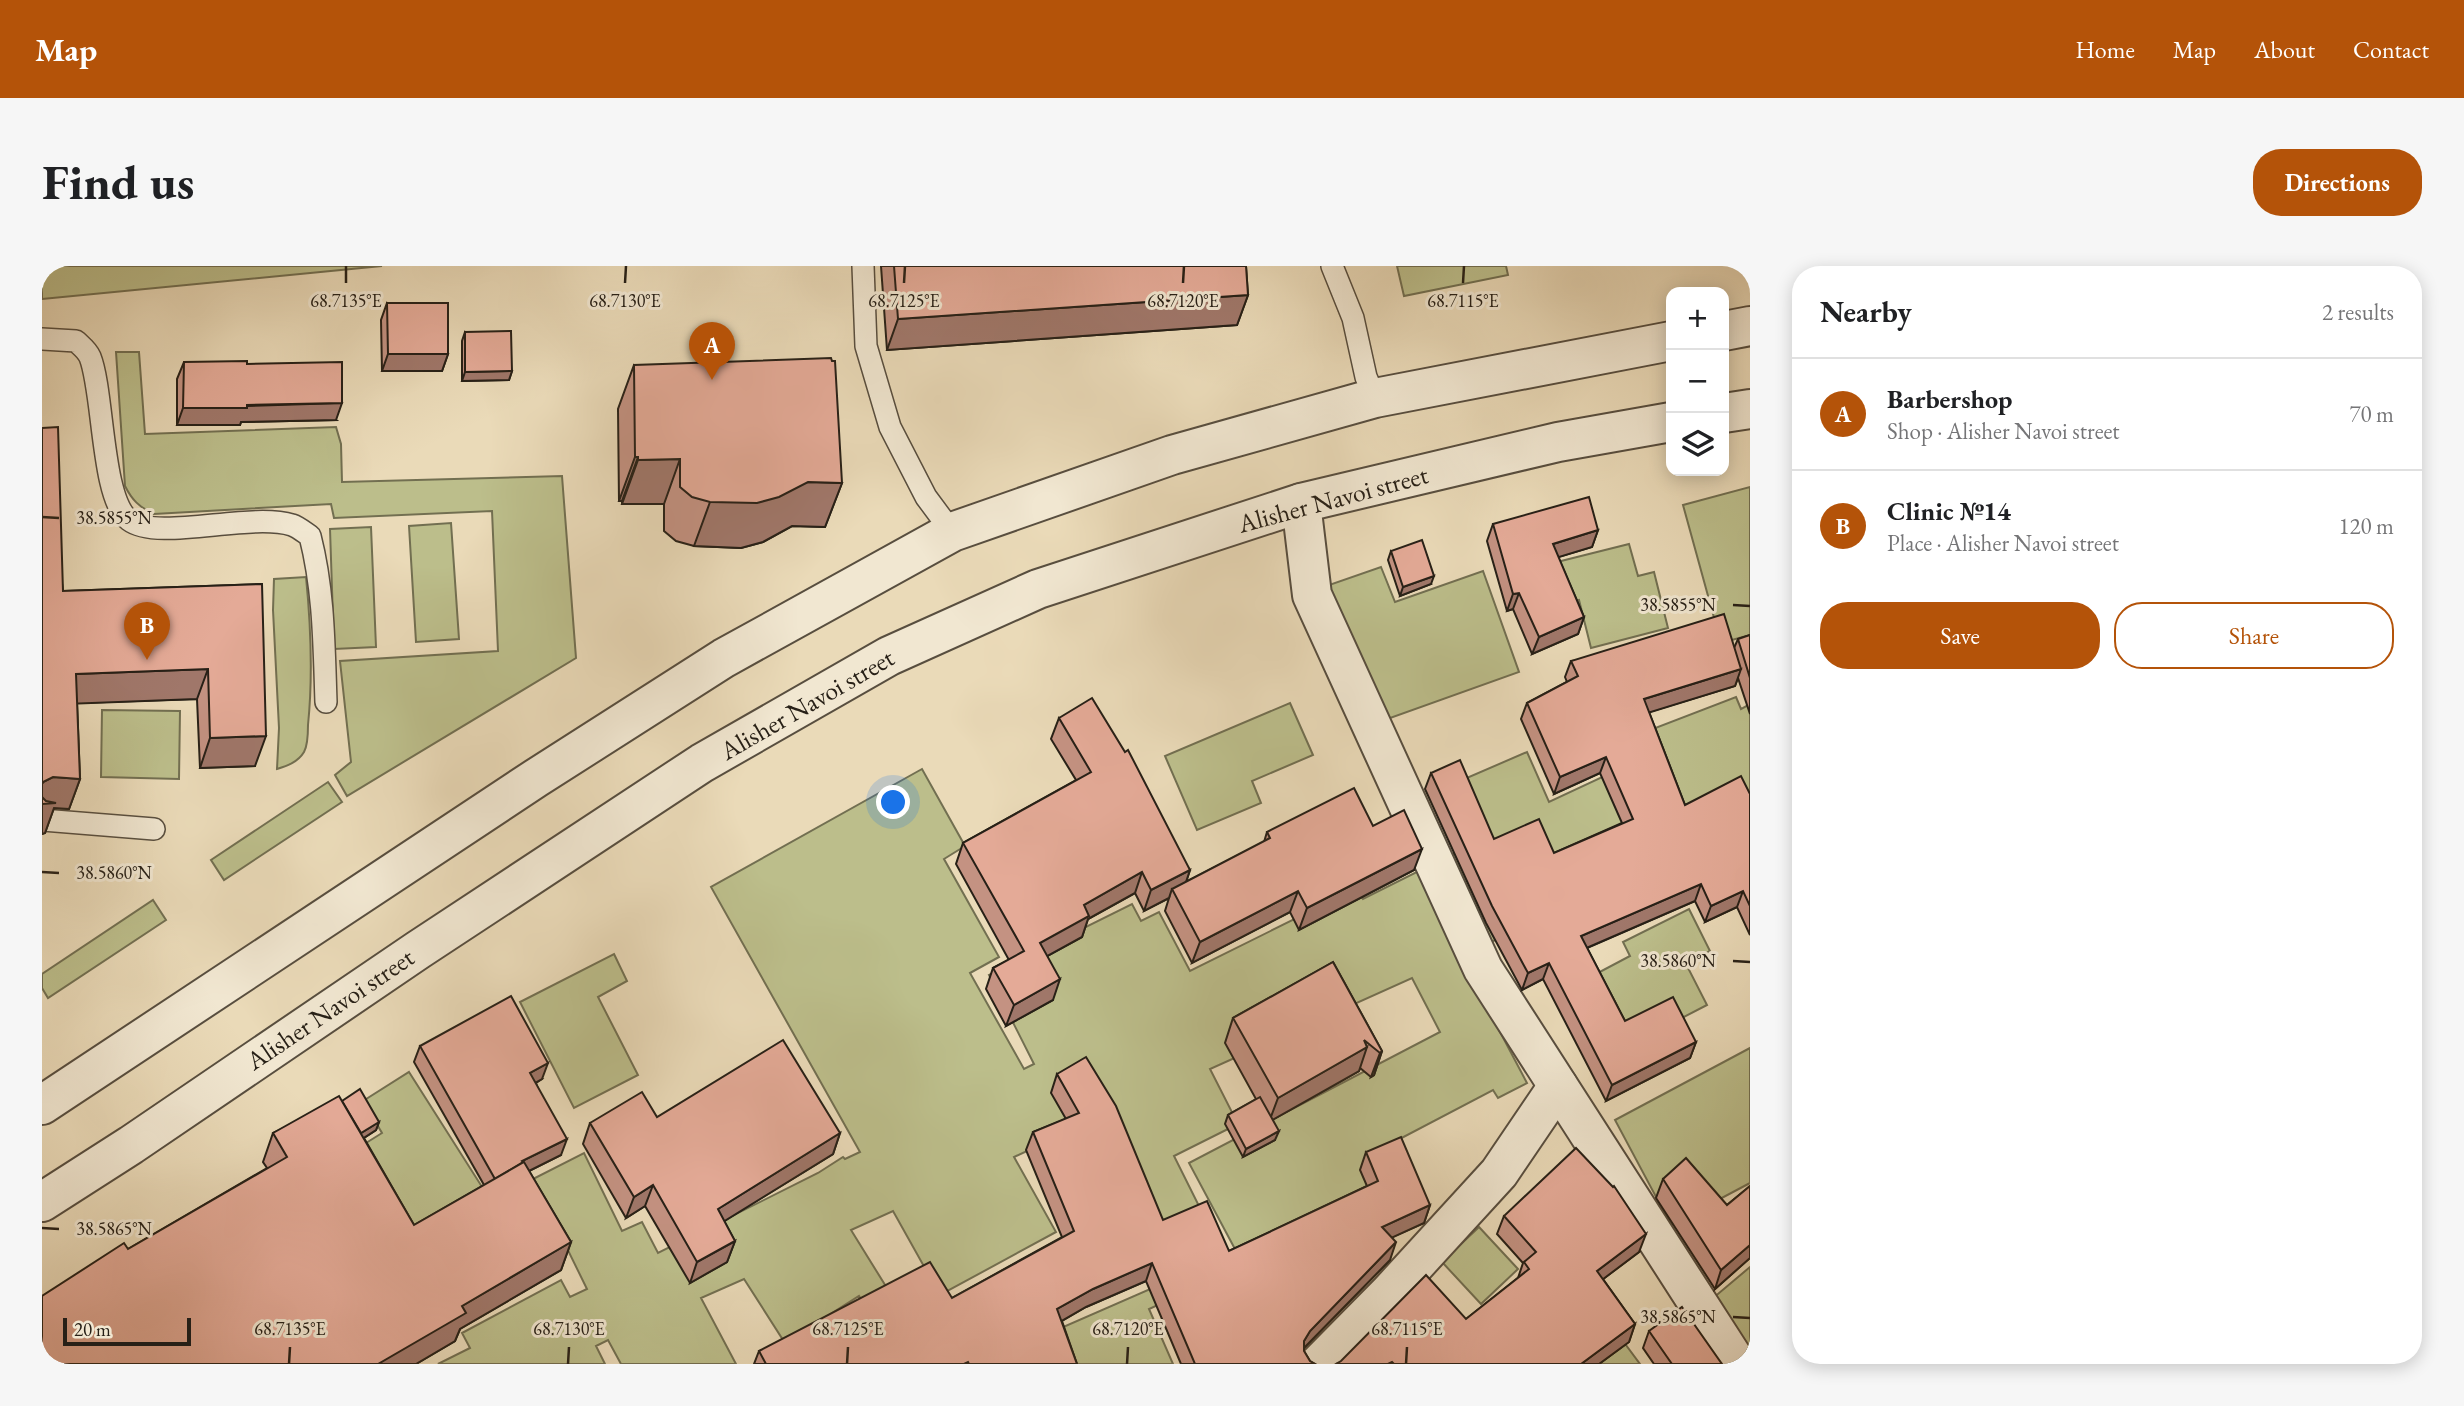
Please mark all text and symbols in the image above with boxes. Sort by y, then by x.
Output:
text: Map [35,28,97,71]
text: Home [2075,34,2135,65]
text: Map [2173,34,2216,65]
text: About [2254,34,2315,65]
text: Contact [2353,34,2429,65]
button: Directions [2253,149,2422,216]
text: Find us [42,150,194,214]
map controls [1666,287,1729,476]
button: + [1666,287,1729,350]
text: 68.7135°E [310,289,382,312]
text: 68.7130°E [589,289,661,312]
text: 68.7125°E [868,289,940,312]
text: 68.7120°E [1147,289,1219,312]
text: 68.7115°E [1427,289,1499,312]
text: Nearby [1820,292,1912,331]
text: 2 results [2322,297,2394,327]
pin: A [689,322,735,380]
button: − [1666,350,1729,413]
text: Barbershop [1887,382,2012,416]
text: A [1835,399,1851,429]
text: 70 m [2349,399,2394,429]
button: layers [1666,413,1729,476]
text: Shop · Alisher Navoi street [1887,416,2120,446]
street label: Alisher Navoi street [1233,457,1432,541]
text: Clinic №14 [1887,494,2011,528]
text: 38.5855°N [76,506,152,529]
text: B [1836,511,1850,541]
text: 120 m [2338,511,2394,541]
text: Place · Alisher Navoi street [1887,528,2119,558]
text: 38.5855°N [1640,593,1716,616]
pin: B [124,602,170,660]
button: Save [1820,602,2100,669]
button: Share [2114,602,2394,669]
street label: Alisher Navoi street [713,640,900,768]
your location [876,785,910,819]
text: 38.5860°N [76,861,152,884]
street label: Alisher Navoi street [239,940,421,1078]
text: 38.5860°N [1640,949,1716,972]
text: 38.5865°N [76,1217,152,1240]
text: 38.5865°N [1640,1305,1716,1328]
scale bar [63,1315,191,1347]
text: 20 m [74,1317,111,1342]
text: 68.7135°E [254,1317,326,1340]
text: 68.7130°E [533,1317,605,1340]
text: 68.7125°E [812,1317,884,1340]
text: 68.7120°E [1092,1317,1164,1340]
text: 68.7115°E [1371,1317,1443,1340]

